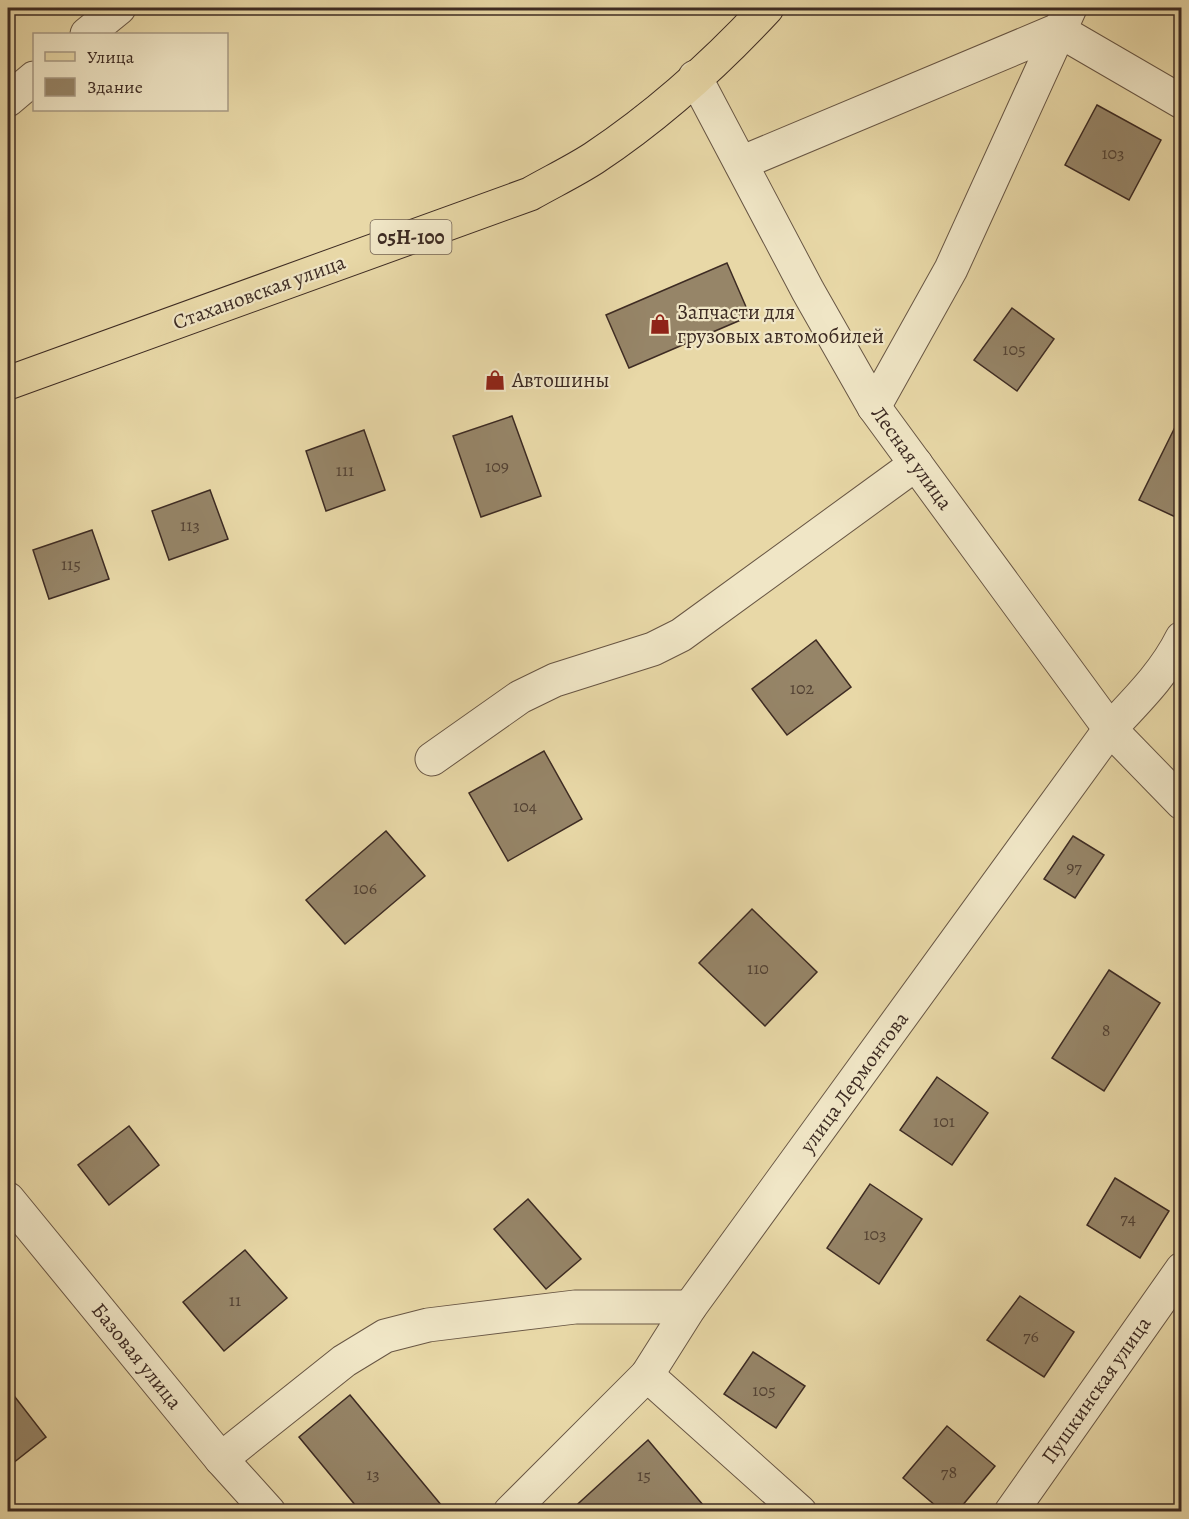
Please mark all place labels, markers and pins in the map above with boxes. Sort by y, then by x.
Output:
place label: Запчасти для грузовых автомобилей [677,298,884,350]
shop icon: Запчасти для грузовых автомобилей [648,312,672,336]
place label: Автошины [511,366,609,394]
shop icon: Автошины [483,368,507,392]

